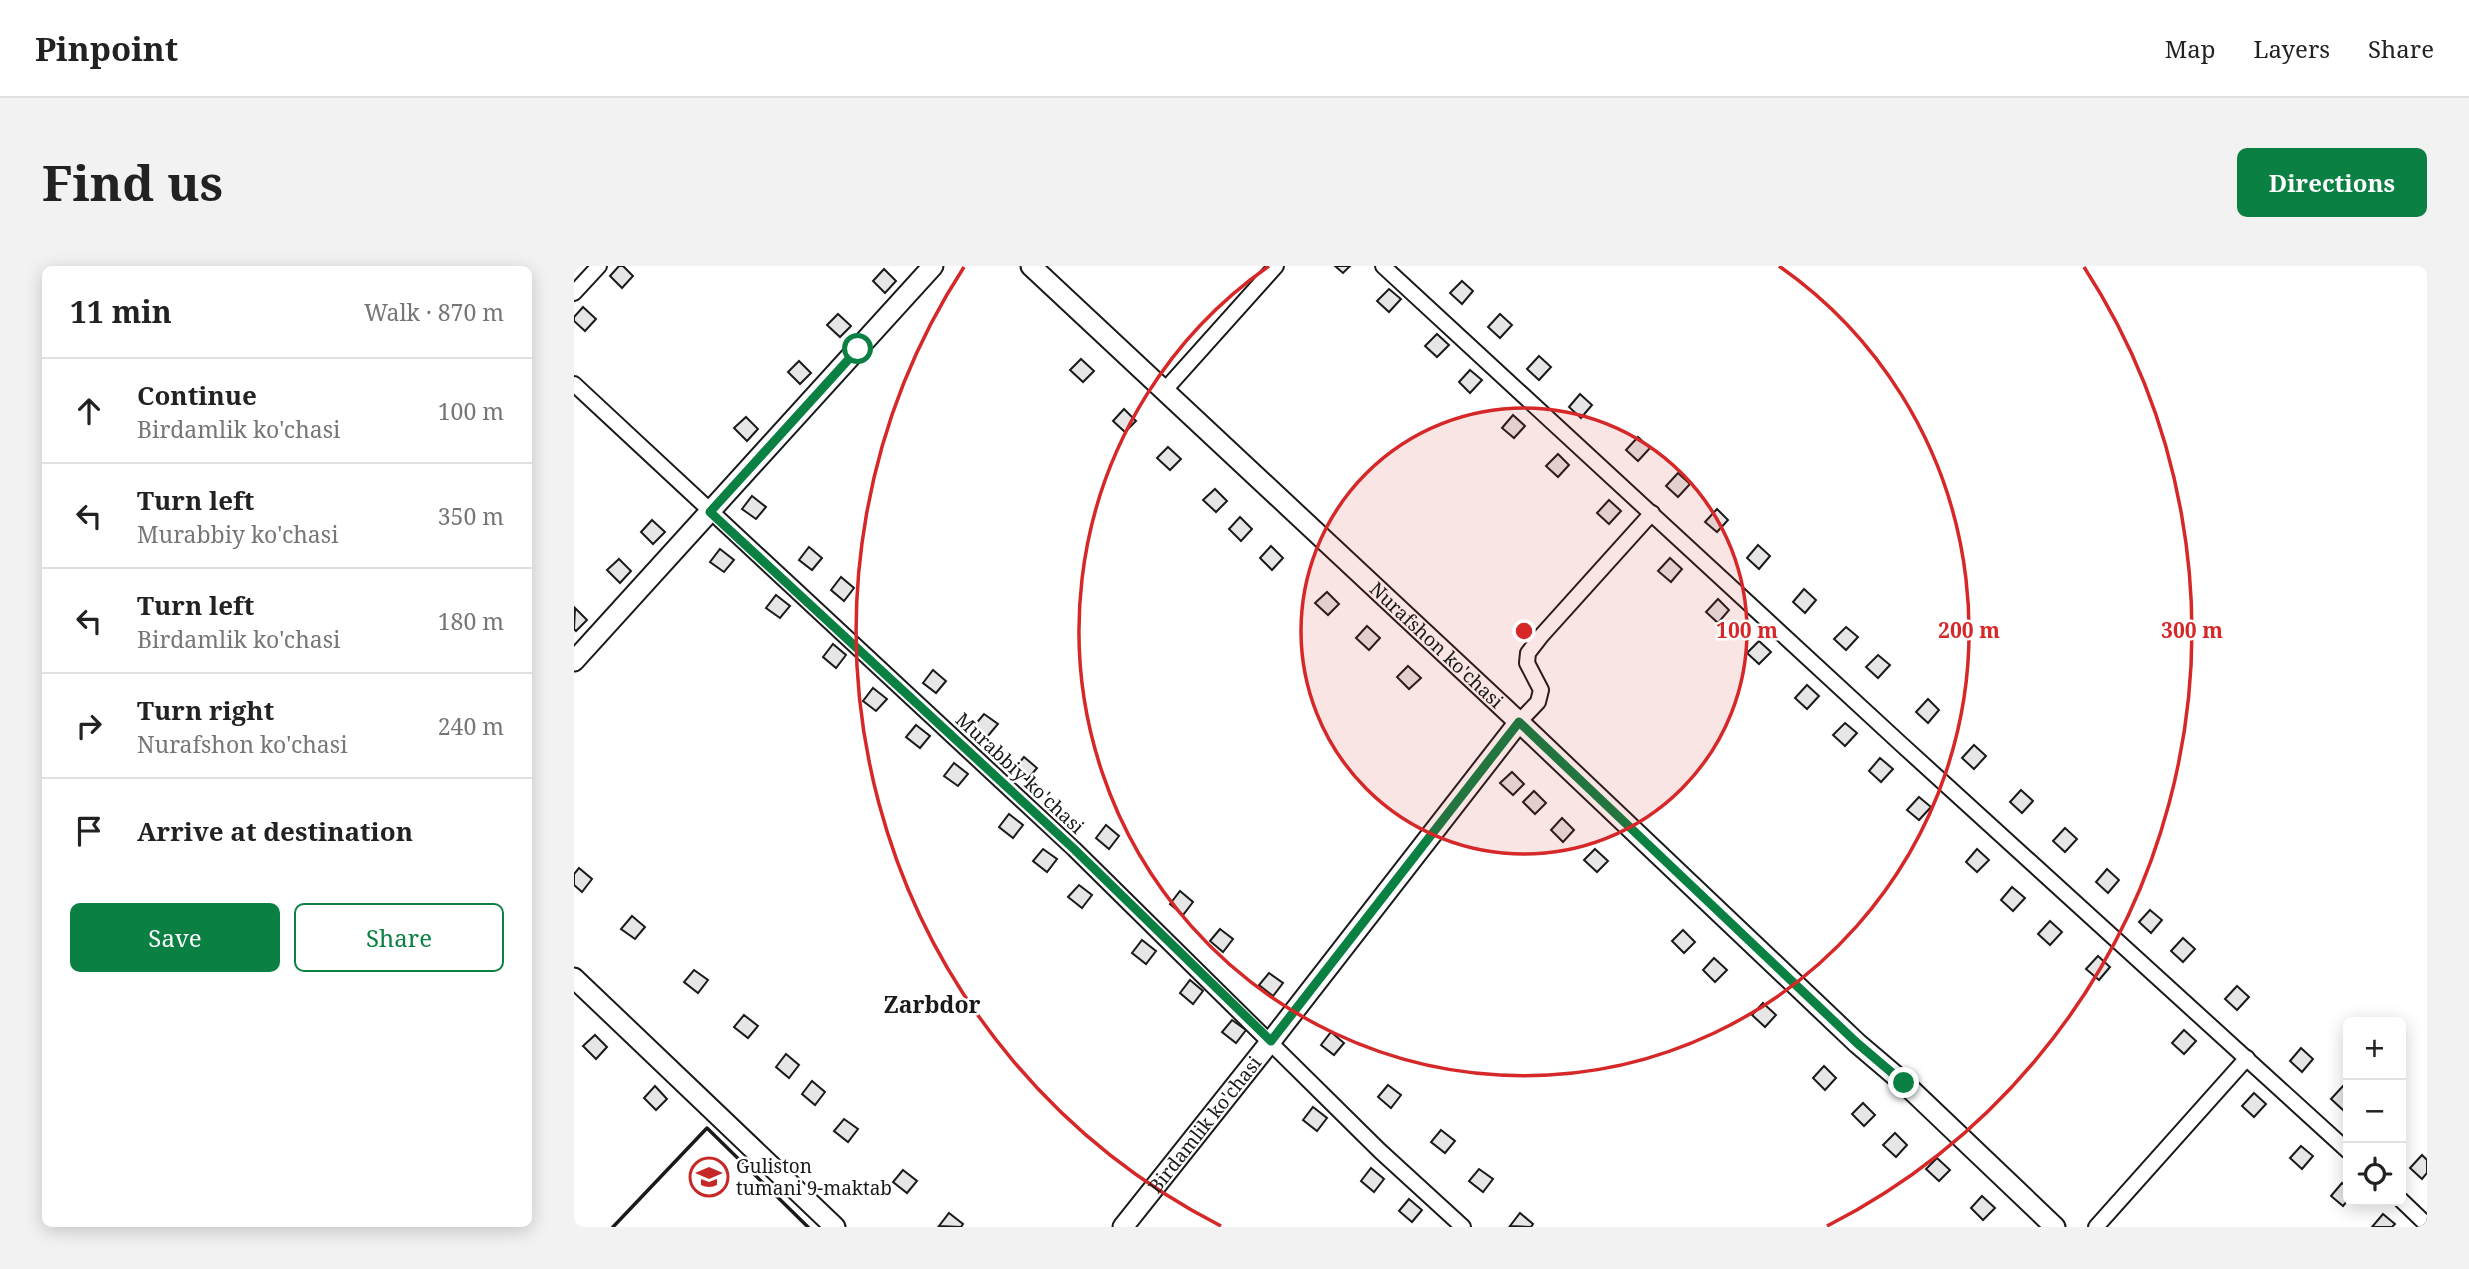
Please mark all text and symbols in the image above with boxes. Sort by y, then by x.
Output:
text: Pinpoint [35,26,178,71]
text: Map [2165,32,2216,65]
text: Layers [2254,32,2330,65]
text: Share [2368,32,2434,65]
button: Directions [2237,148,2427,217]
text: Find us [42,149,223,215]
text: 11 min [70,291,172,332]
text: Walk · 870 m [364,296,504,328]
route start [842,333,873,364]
text: Continue [137,377,257,413]
icon: ahead [70,392,108,430]
text: 100 m [438,395,504,427]
text: Birdamlik ko'chasi [137,413,340,445]
text: Turn left [137,482,254,518]
icon: left [70,497,108,535]
text: 350 m [438,500,504,532]
text: Murabbiy ko'chasi [137,518,339,550]
street label: Nurafshon ko'chasi [1364,576,1509,714]
text: Turn left [137,587,254,623]
icon: left [70,602,108,640]
text: 180 m [438,605,504,637]
text: 100 m [1716,616,1778,644]
text: 200 m [1938,616,2000,644]
text: 300 m [2161,616,2223,644]
centre of rings [1512,619,1536,643]
text: Birdamlik ko'chasi [137,623,340,655]
text: Turn right [137,692,274,728]
icon: right [70,707,108,745]
street label: Murabbiy ko'chasi [950,707,1090,839]
text: 240 m [438,710,504,742]
text: Nurafshon ko'chasi [137,728,348,760]
icon: arrive [70,812,108,850]
text: Arrive at destination [137,813,413,849]
button: Save [70,903,280,972]
button: Share [294,903,504,972]
district label: Zarbdor [883,988,981,1020]
map controls [2343,1017,2406,1206]
button: + [2343,1017,2406,1080]
street label: Birdamlik ko'chasi [1142,1051,1267,1198]
route end [1888,1067,1919,1098]
button: − [2343,1080,2406,1143]
button: locate [2343,1143,2406,1206]
place label: Guliston tumani 9-maktab [736,1153,892,1201]
school or university icon: Guliston tumani 9-maktab [688,1156,730,1198]

